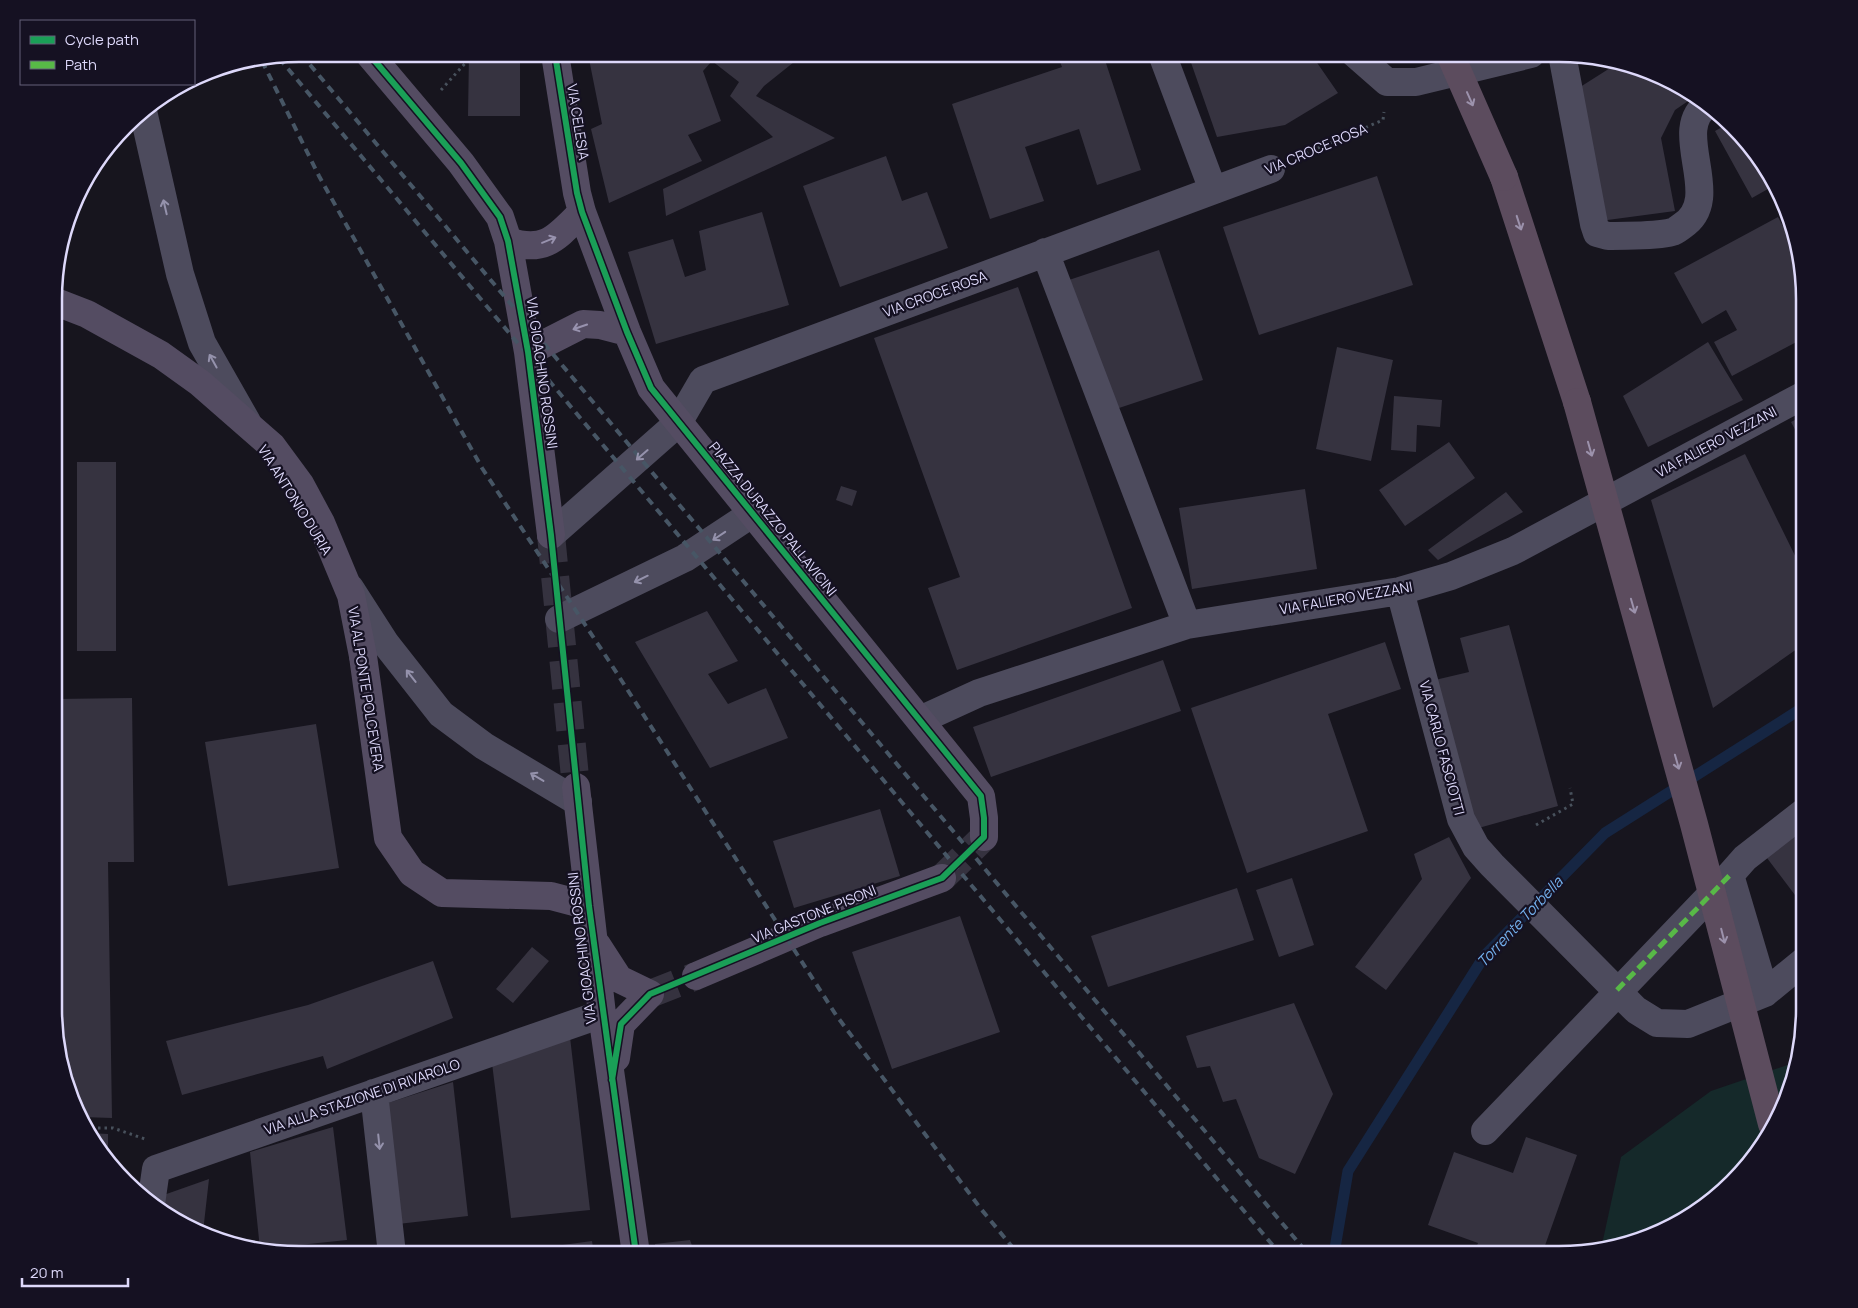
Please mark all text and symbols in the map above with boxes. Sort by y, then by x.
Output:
legend [20,20,195,85]
text: Cycle path [65,29,139,50]
text: Path [65,54,97,75]
street label: VIA CELESIA [563,82,594,162]
one-way arrow [1465,91,1475,106]
street label: VIA CROCE ROSA [1262,118,1370,179]
one-way arrow [160,199,169,215]
one-way arrow [1514,215,1524,231]
one-way arrow [541,235,556,244]
street label: VIA CROCE ROSA [880,266,990,321]
street label: VIA GIOACHINO ROSSINI [522,296,563,450]
one-way arrow [573,323,588,332]
one-way arrow [207,355,217,369]
street label: VIA FALIERO VEZZANI [1652,402,1780,482]
street label: PIAZZA DURAZZO PALLAVICINI [705,438,842,600]
street label: VIA ANTONIO DURIA [254,441,337,558]
one-way arrow [1585,441,1595,457]
one-way arrow [635,449,648,461]
one-way arrow [712,530,726,541]
one-way arrow [634,575,649,585]
street label: VIA FALIERO VEZZANI [1278,576,1414,619]
one-way arrow [1629,597,1639,613]
street label: VIA AL PONTE POLCEVERA [344,605,389,773]
one-way arrow [406,670,417,683]
street label: VIA CARLO FASCIOTTI [1415,678,1470,817]
one-way arrow [1673,754,1682,770]
one-way arrow [530,771,544,781]
street label: VIA GIOACHINO ROSSINI [563,871,600,1025]
water label: Torrente Torbella [1472,871,1568,972]
street label: VIA GASTONE PISONI [749,880,879,947]
one-way arrow [1719,928,1728,944]
street label: VIA ALLA STAZIONE DI RIVAROLO [261,1054,462,1139]
one-way arrow [374,1133,384,1149]
scale bar [22,1256,129,1288]
text: 20 m [30,1262,63,1283]

